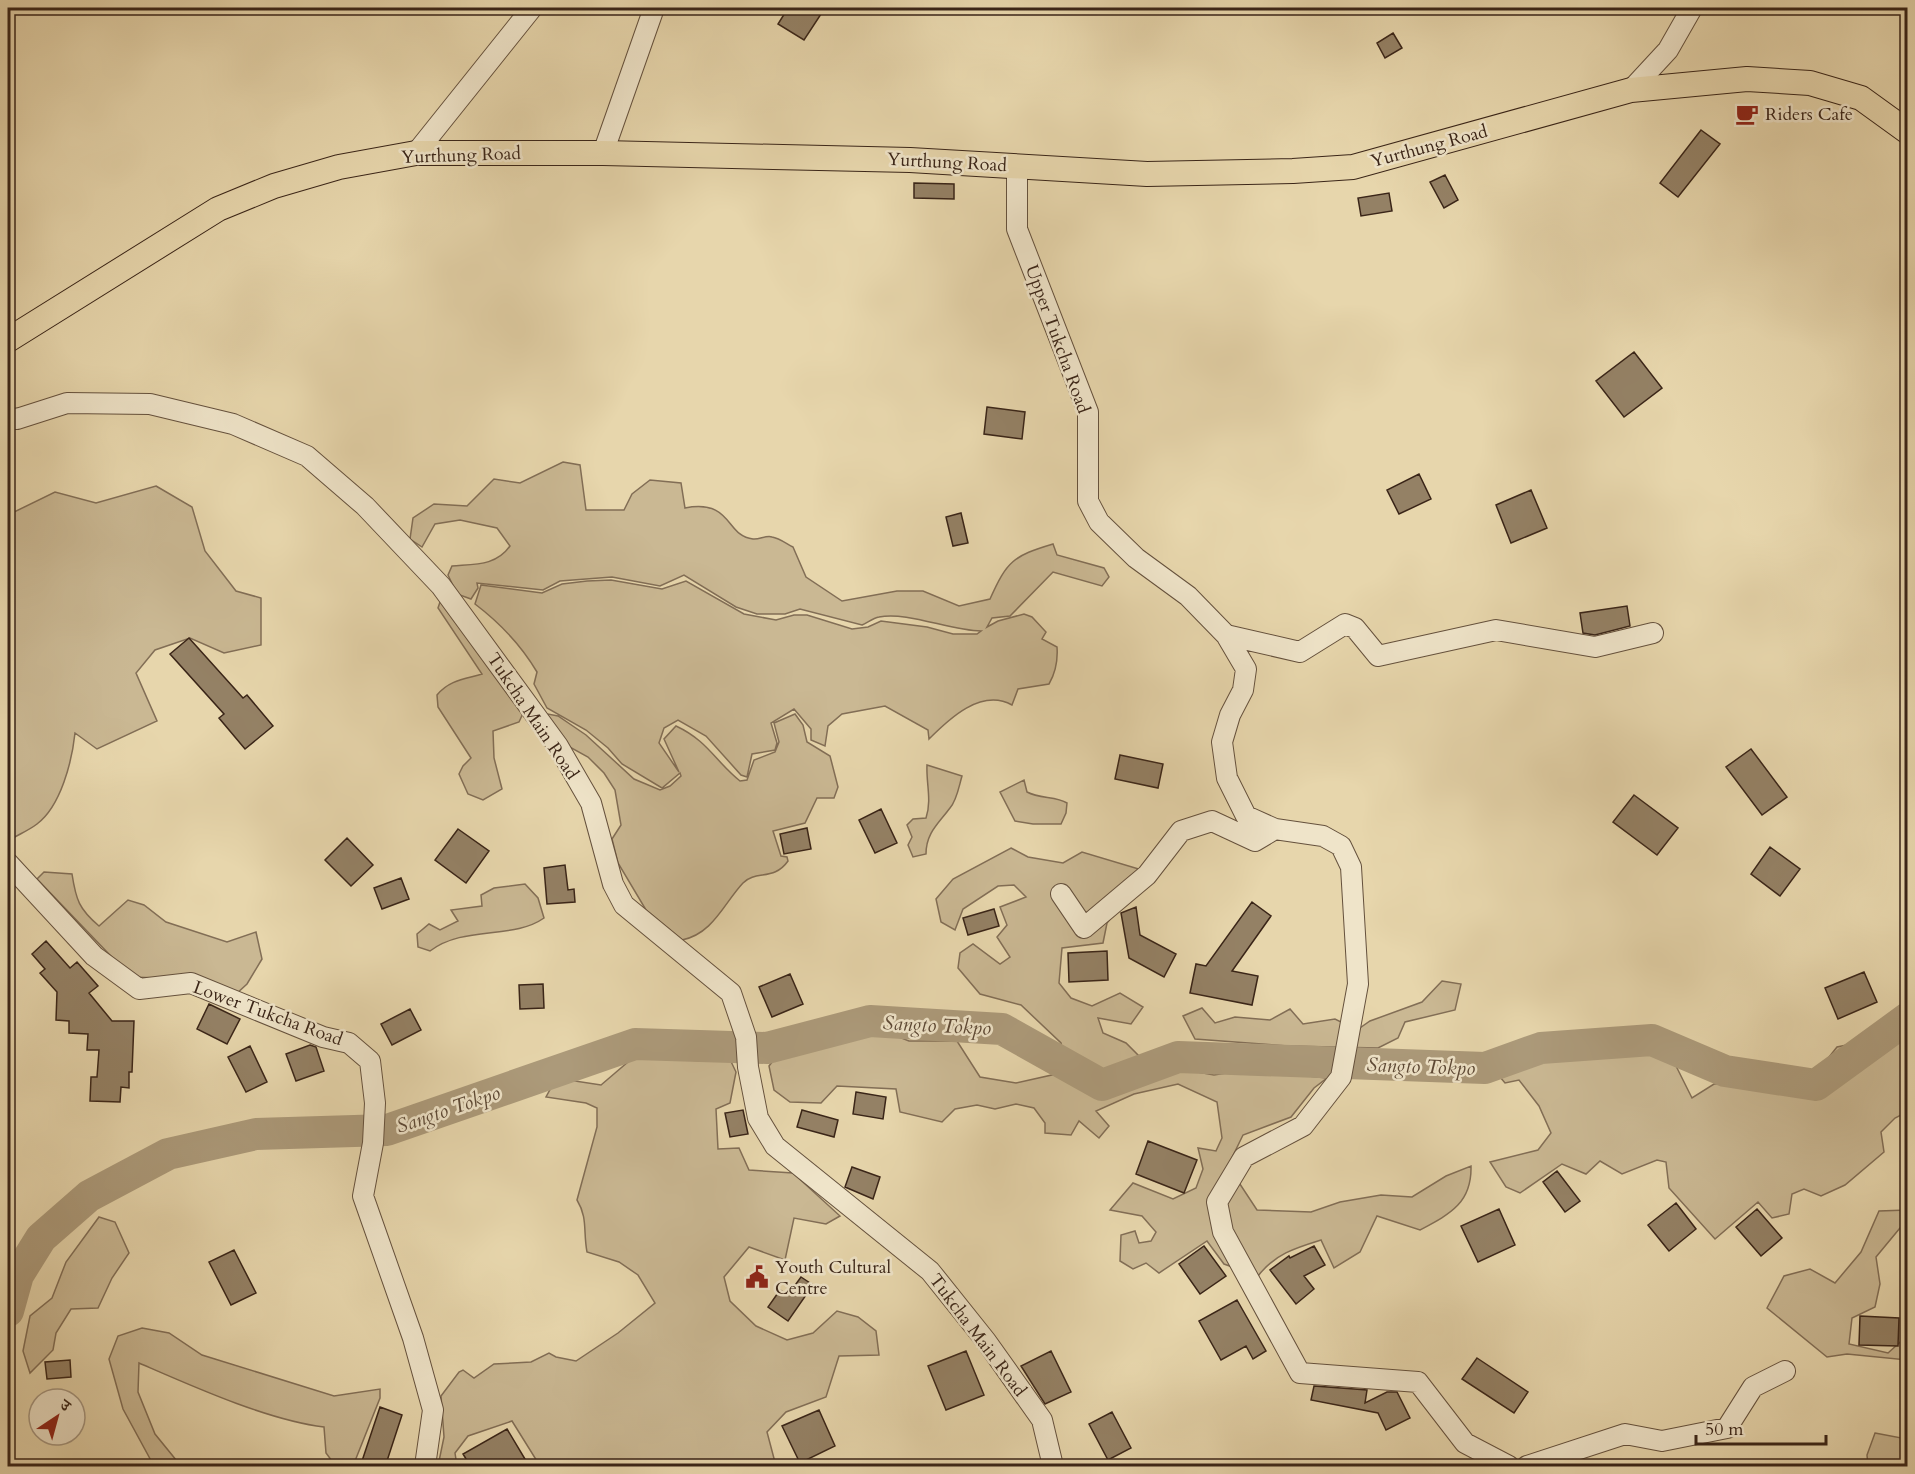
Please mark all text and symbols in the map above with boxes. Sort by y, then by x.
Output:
cafe icon: Riders Cafe [1734,101,1760,127]
place label: Riders Cafe [1765,102,1853,127]
street label: Yurthung Road [1368,119,1491,174]
street label: Yurthung Road [401,141,522,170]
street label: Yurthung Road [886,147,1008,178]
street label: Upper Tukcha Road [1019,261,1096,417]
street label: Tukcha Main Road [481,648,585,785]
street label: Lower Tukcha Road [190,975,347,1052]
water label: Sangto Tokpo [882,1009,992,1042]
water label: Sangto Tokpo [1366,1051,1476,1082]
water label: Sangto Tokpo [392,1079,504,1140]
place label: Youth Cultural Centre [775,1255,892,1301]
public building icon: Youth Cultural Centre [744,1264,770,1290]
street label: Tukcha Main Road [923,1269,1032,1402]
north arrow [27,1387,87,1447]
text: उ [55,1394,76,1418]
scale bar [1696,1408,1826,1446]
text: 50 m [1705,1417,1744,1442]

